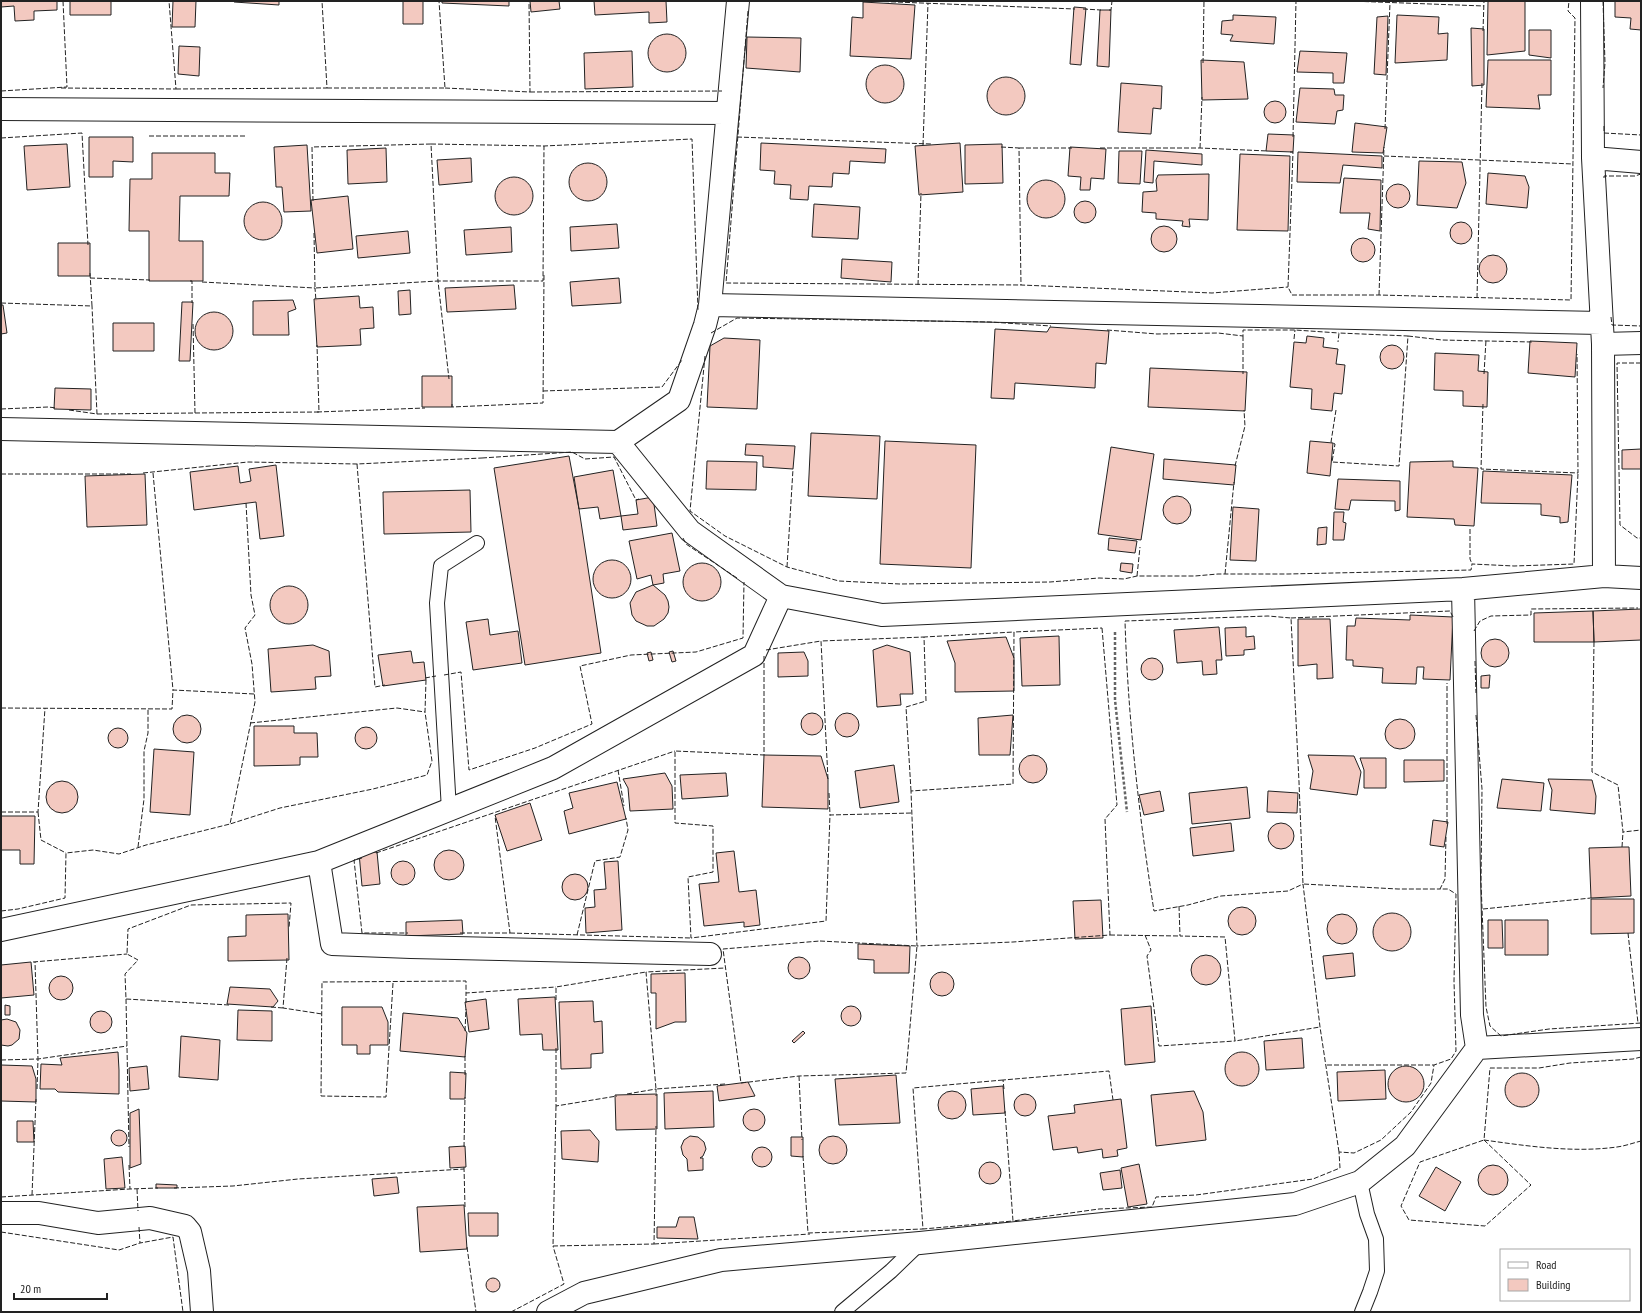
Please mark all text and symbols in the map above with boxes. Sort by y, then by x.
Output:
legend [1500,1249,1630,1301]
text: Road [1536,1257,1556,1272]
scale bar [14,1275,107,1301]
text: Building [1536,1277,1571,1292]
text: 20 m [20,1281,41,1296]

